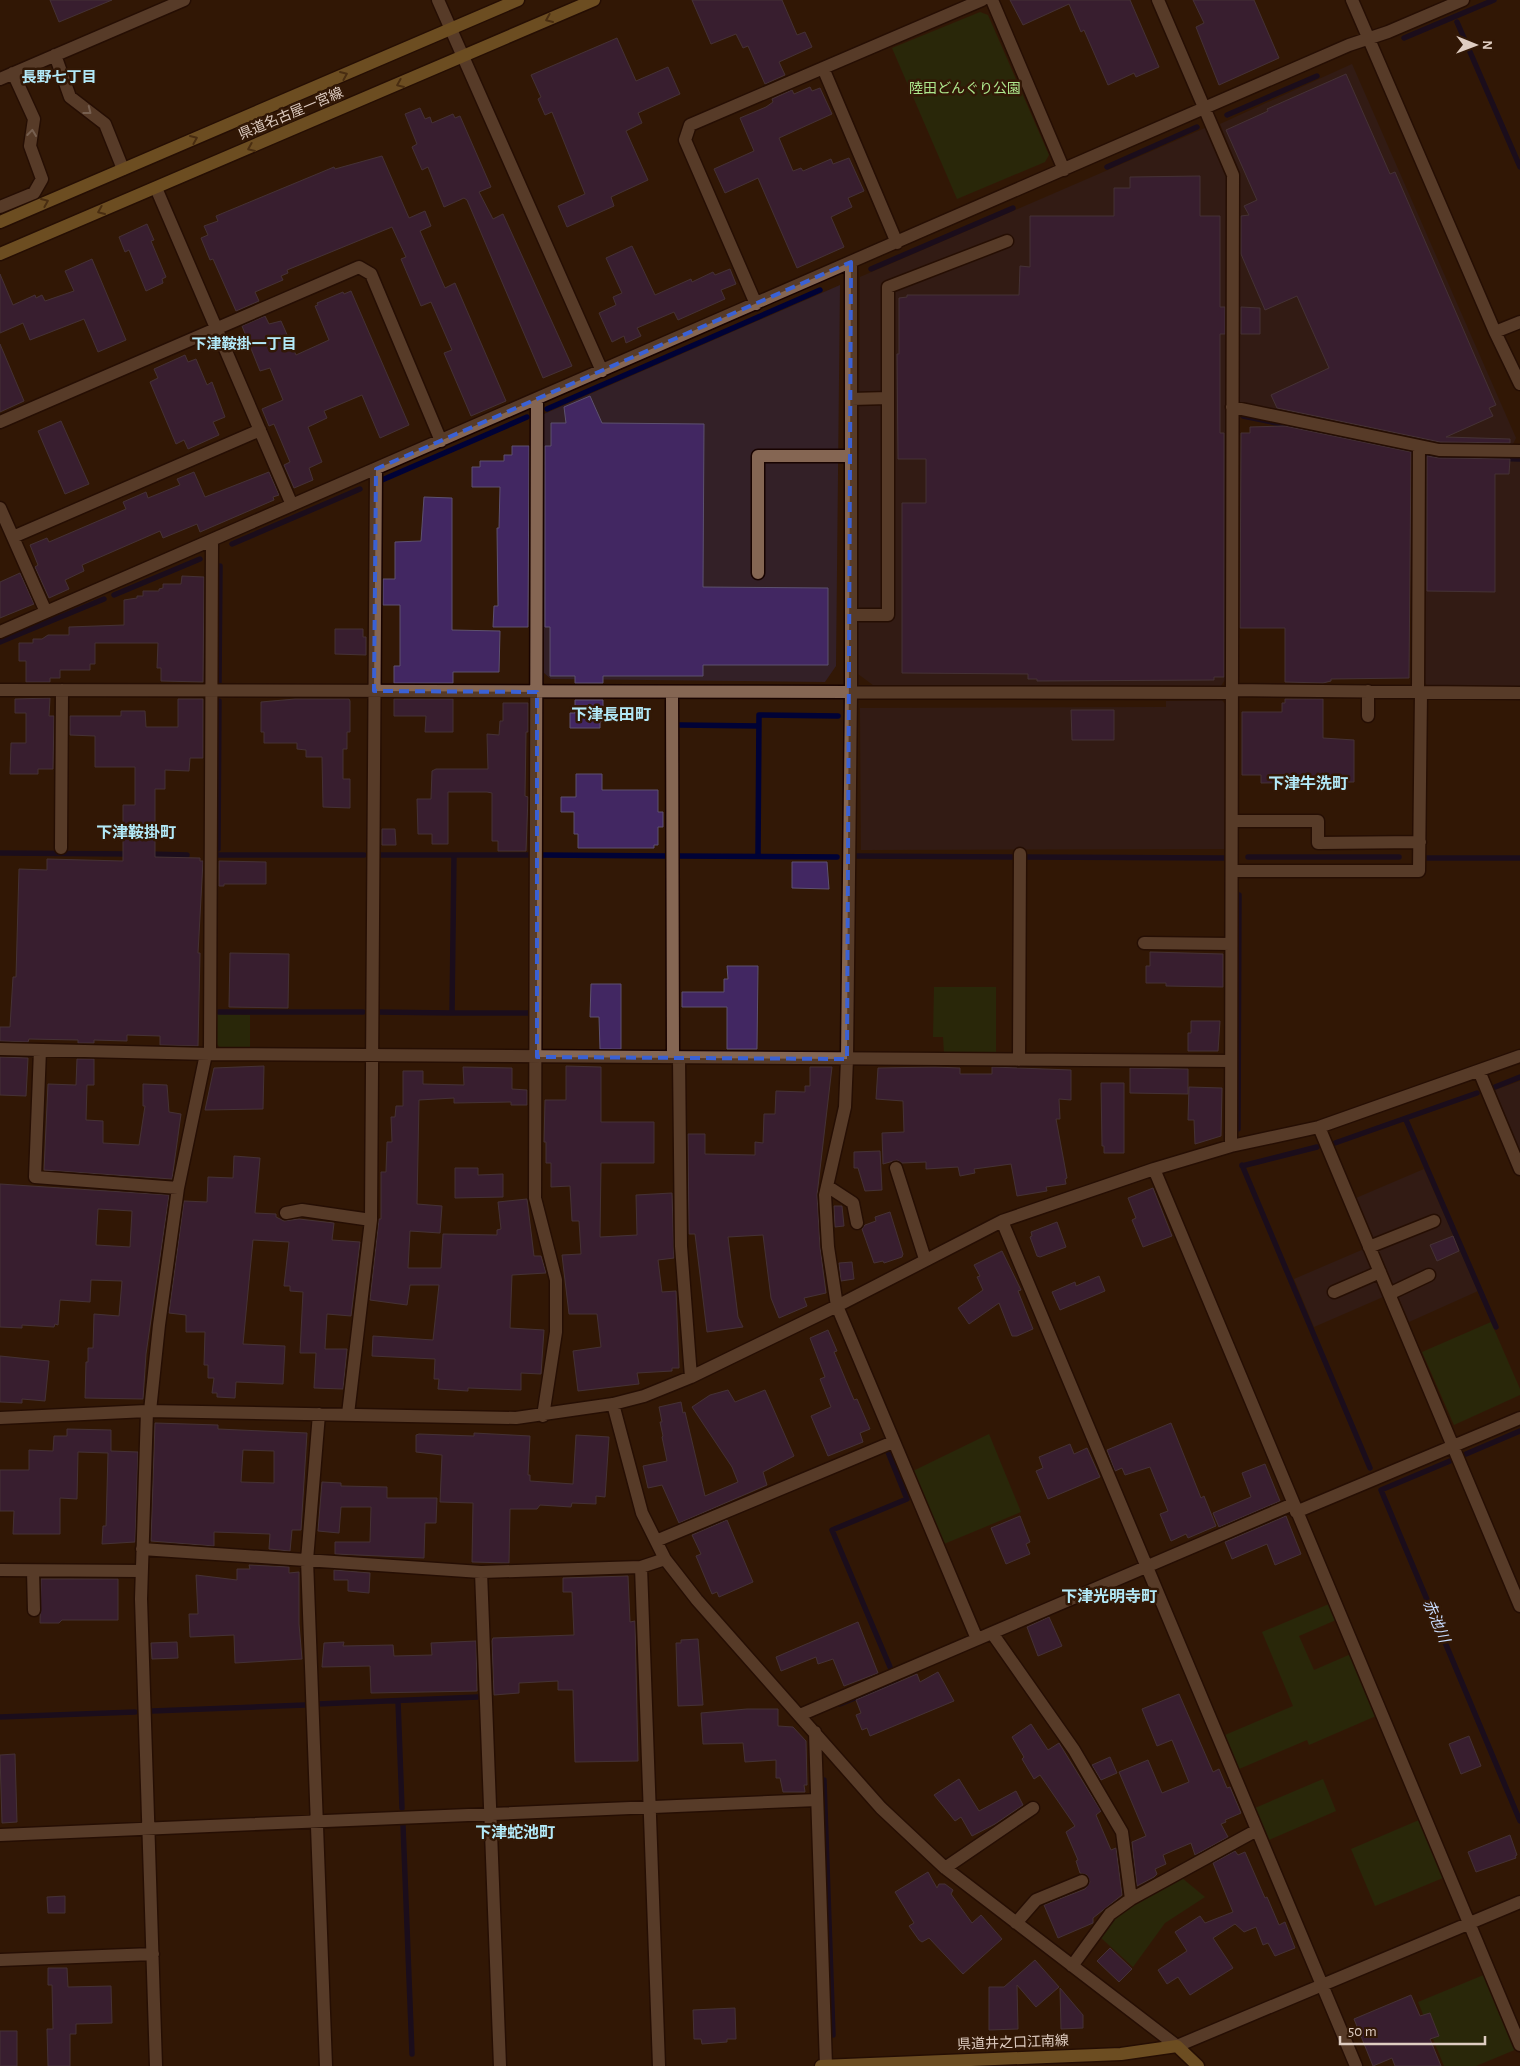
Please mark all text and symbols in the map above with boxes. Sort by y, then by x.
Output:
one-way arrow [546,14,554,24]
north arrow [1450,20,1500,70]
text: N [1480,40,1494,50]
district label: 長野七丁目 [21,69,97,85]
one-way arrow [339,70,348,81]
one-way arrow [396,77,405,88]
park label: 陸田どんぐり公園 [909,81,1021,96]
street label: 県道名古屋一宮線 [236,85,345,142]
one-way arrow [82,105,91,113]
one-way arrow [26,129,37,137]
one-way arrow [189,134,198,145]
one-way arrow [247,141,256,152]
one-way arrow [40,198,49,209]
one-way arrow [97,205,106,216]
district label: 下津鞍掛一丁目 [191,335,297,352]
district label: 下津長田町 [571,706,651,723]
district label: 下津牛洗町 [1268,775,1348,792]
district label: 下津鞍掛町 [96,823,176,841]
district label: 下津光明寺町 [1061,1588,1157,1605]
water label: 赤池川 [1420,1597,1453,1646]
district label: 下津蛇池町 [475,1824,555,1841]
scale bar [1340,2014,1485,2046]
text: 50 m [1348,2024,1377,2039]
street label: 県道井之口江南線 [957,2032,1069,2052]

